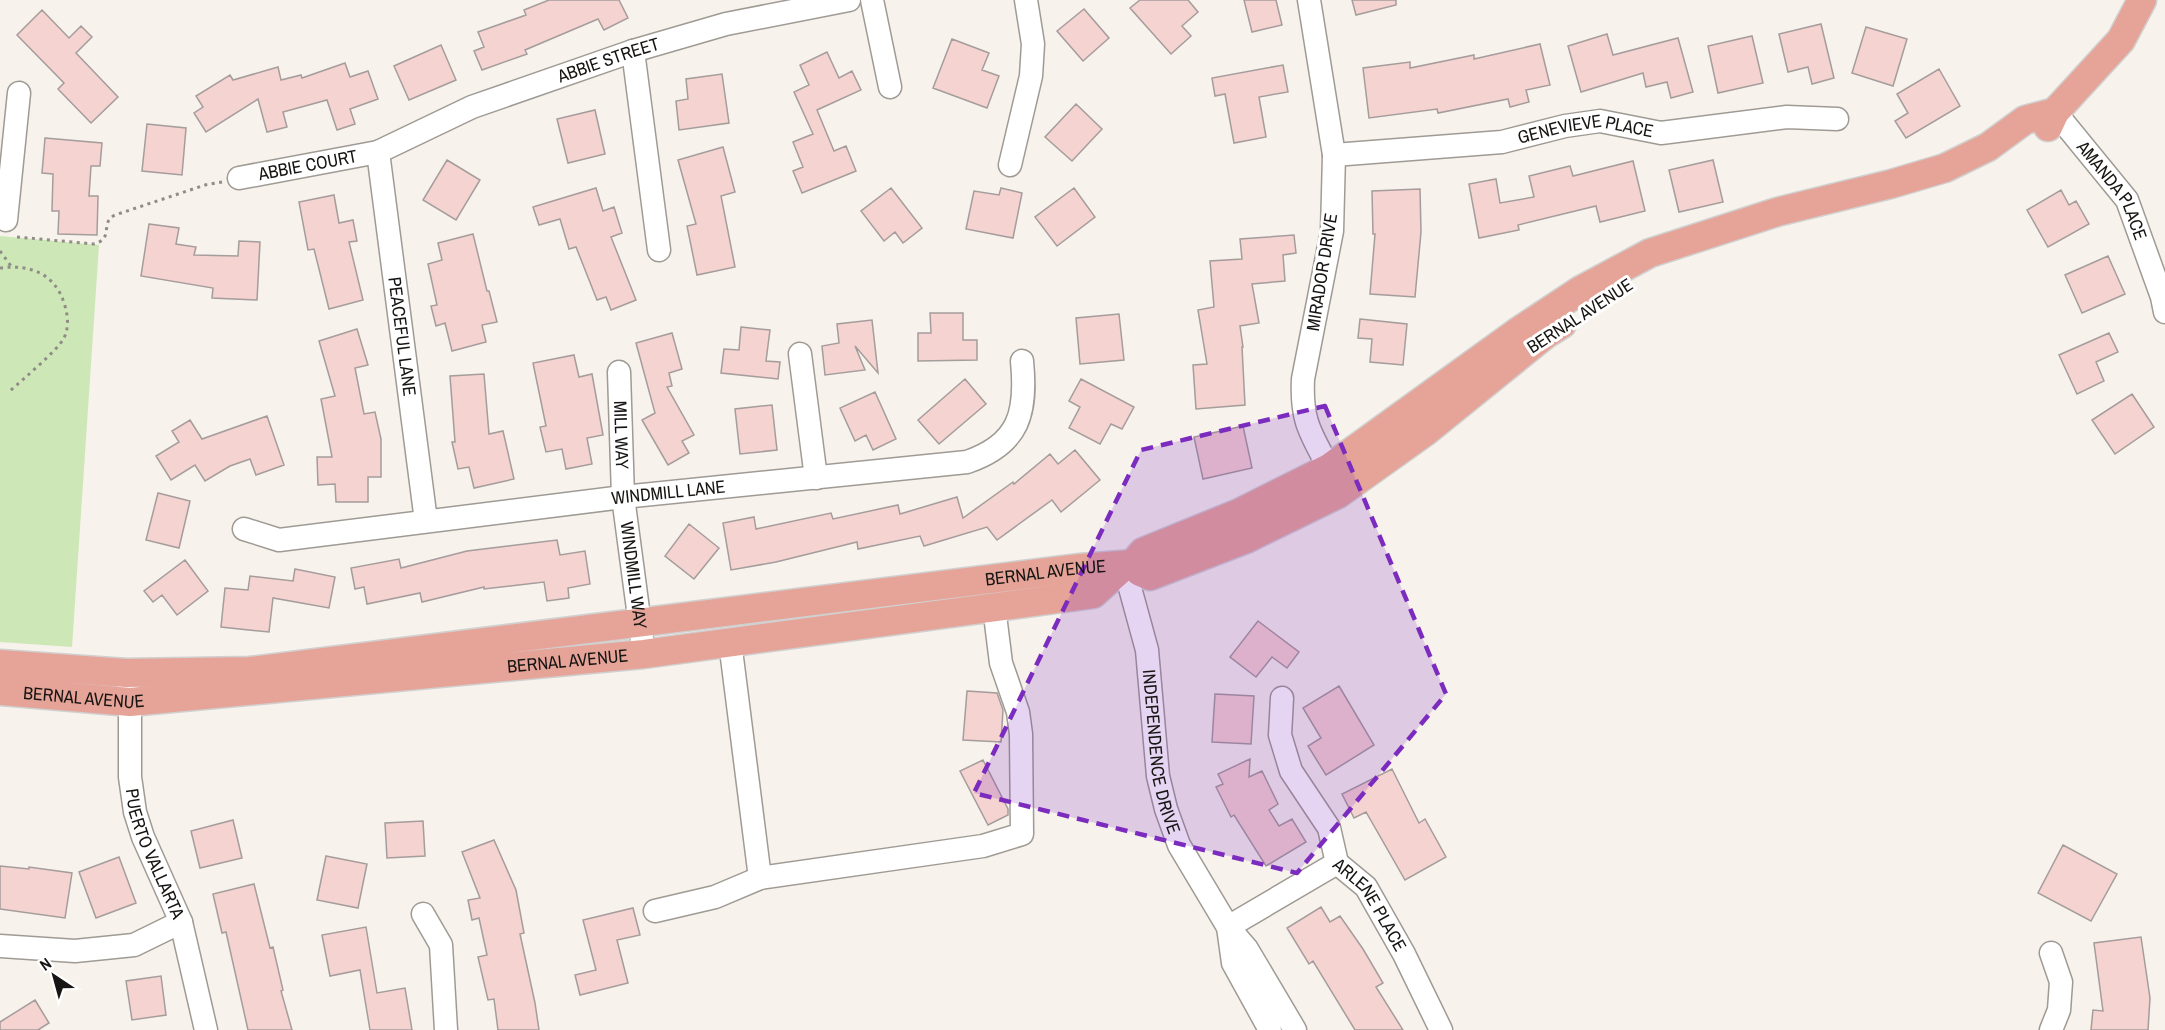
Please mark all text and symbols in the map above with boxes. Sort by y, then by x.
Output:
street label: ABBIE STREET [553,31,662,89]
street label: GENEVIEVE PLACE [1515,108,1656,150]
street label: AMANDA PLACE [2071,134,2153,243]
street label: ABBIE COURT [255,143,359,186]
street label: MIRADOR DRIVE [1300,211,1343,333]
street label: BERNAL AVENUE [1522,272,1637,359]
street label: PEACEFUL LANE [382,275,423,398]
street label: MILL WAY [608,400,635,470]
street label: WINDMILL LANE [610,474,727,510]
street label: WINDMILL WAY [614,520,654,630]
street label: BERNAL AVENUE [984,553,1107,592]
street label: BERNAL AVENUE [506,643,629,679]
street label: INDEPENDENCE DRIVE [1137,668,1187,837]
street label: BERNAL AVENUE [22,680,145,714]
street label: PUERTO VALLARTA [120,787,191,923]
street label: ARLENE PLACE [1327,851,1413,956]
north arrow [24,946,84,1006]
text: N [35,952,55,976]

